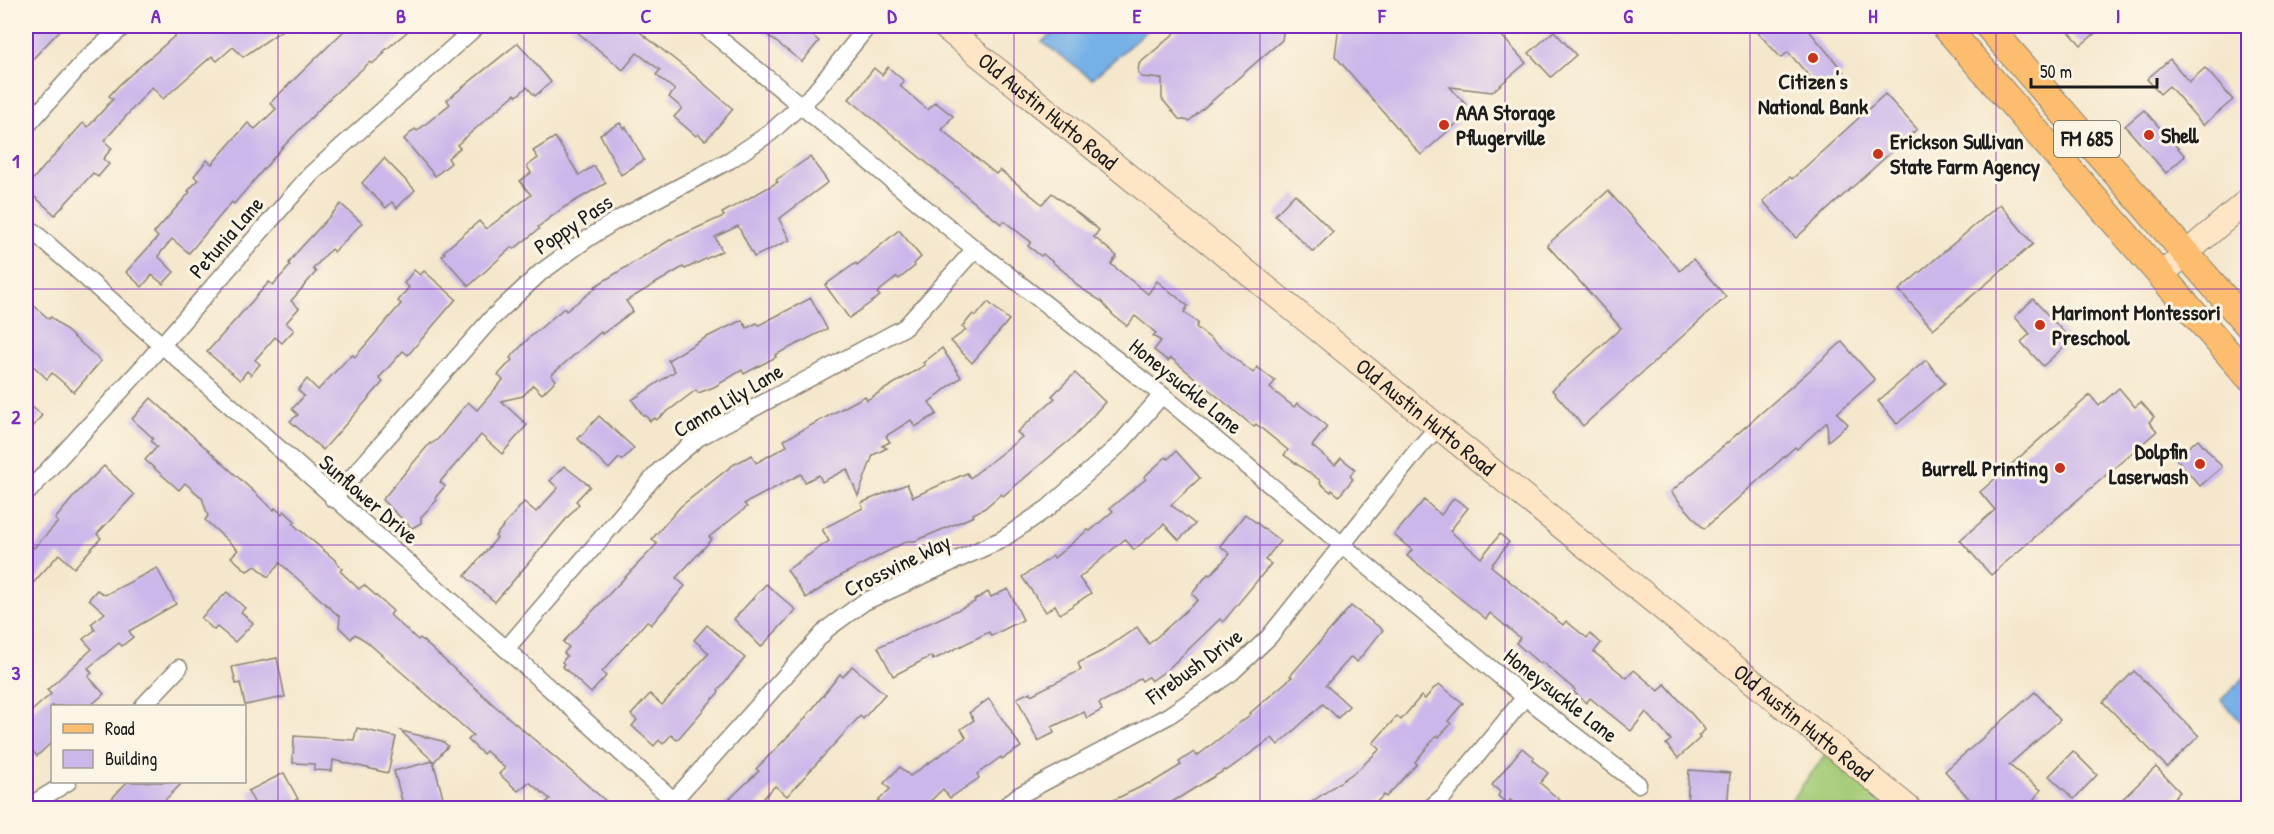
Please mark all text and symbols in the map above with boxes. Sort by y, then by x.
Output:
text: A [151,2,161,29]
text: B [396,2,406,29]
text: C [641,2,652,29]
text: D [887,2,897,29]
text: E [1133,2,1142,29]
text: F [1377,2,1387,29]
text: G [1623,2,1633,29]
text: H [1868,2,1878,29]
text: I [2116,2,2120,29]
street label: Old Austin Hutto Road [972,45,1124,177]
marker: Citizen's National Bank [1806,51,1820,65]
scale bar [2031,51,2157,89]
text: 50 m [2040,59,2072,84]
place label: Citizen's National Bank [1758,66,1869,121]
place label: AAA Storage Pflugerville [1456,97,1556,153]
marker: AAA Storage Pflugerville [1437,118,1451,132]
place label: Shell [2161,120,2199,150]
road number: FM 685 [2054,121,2120,157]
place label: Erickson Sullivan State Farm Agency [1890,126,2041,182]
marker: Shell [2142,128,2156,142]
text: 1 [12,147,20,174]
marker: Erickson Sullivan State Farm Agency [1871,147,1885,161]
street label: Poppy Pass [528,187,618,261]
street label: Petunia Lane [182,189,270,284]
place label: Marimont Montessori Preschool [2052,297,2221,352]
marker: Marimont Montessori Preschool [2033,318,2047,332]
street label: Honeysuckle Lane [1123,331,1249,441]
street label: Old Austin Hutto Road [1350,351,1502,483]
street label: Canna Lily Lane [668,355,789,445]
text: 2 [11,403,21,430]
place label: Dolpfin Laserwash [2109,436,2189,491]
street label: Sunflower Drive [313,447,425,551]
place label: Burrell Printing [1922,453,2048,484]
marker: Dolpfin Laserwash [2193,457,2207,471]
marker: Burrell Printing [2053,461,2067,475]
street label: Crossvine Way [839,526,955,604]
street label: Firebush Drive [1139,621,1248,712]
street label: Honeysuckle Lane [1498,641,1625,749]
street label: Old Austin Hutto Road [1727,657,1880,788]
text: 3 [12,659,21,686]
legend [51,705,246,783]
text: Road [105,716,135,741]
text: Building [105,746,157,771]

